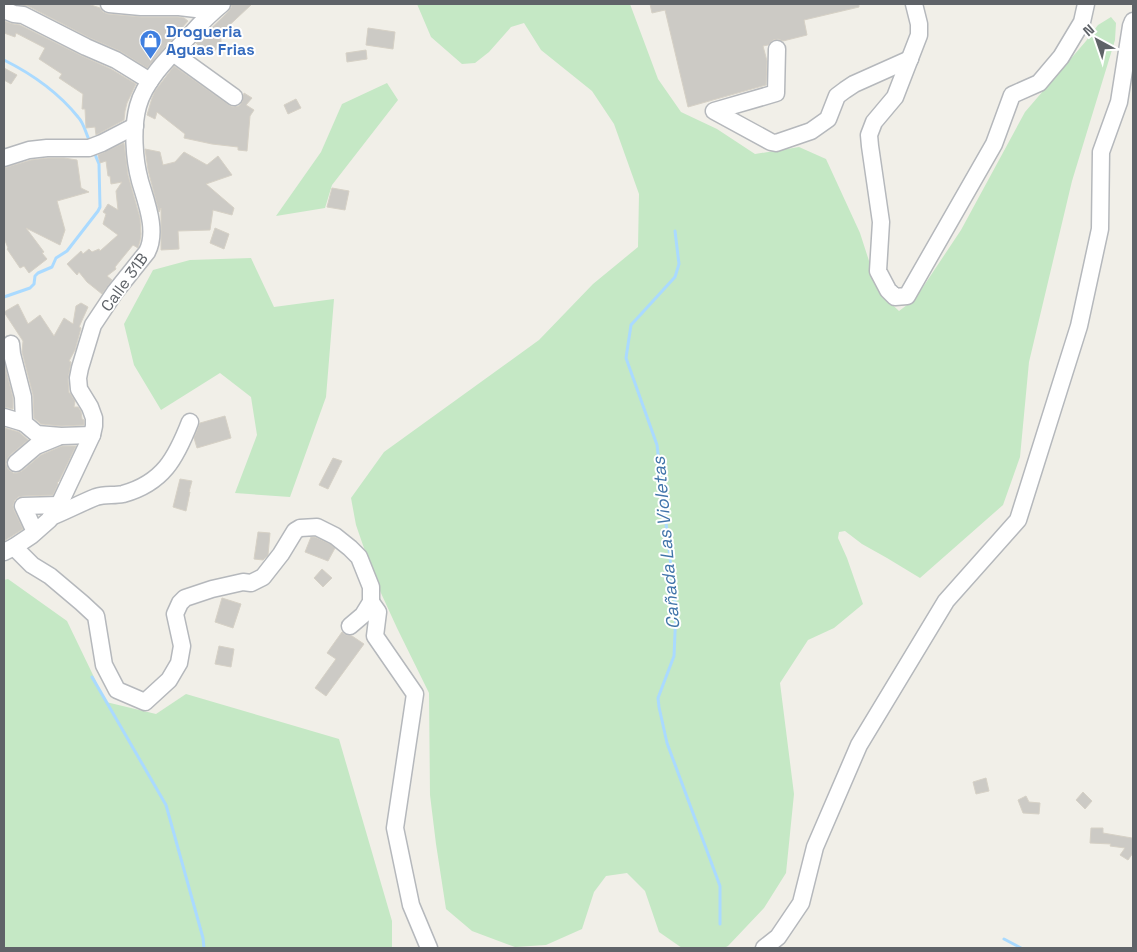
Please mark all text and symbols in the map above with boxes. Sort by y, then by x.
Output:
north arrow [1072,15,1122,65]
text: N [1079,20,1098,40]
place label: Drogueria Aguas Frias [166,21,255,60]
shop icon: Drogueria Aguas Frias [138,28,162,59]
street label: Calle 31B [96,249,153,316]
water label: Cañada Las Violetas [646,455,684,630]

